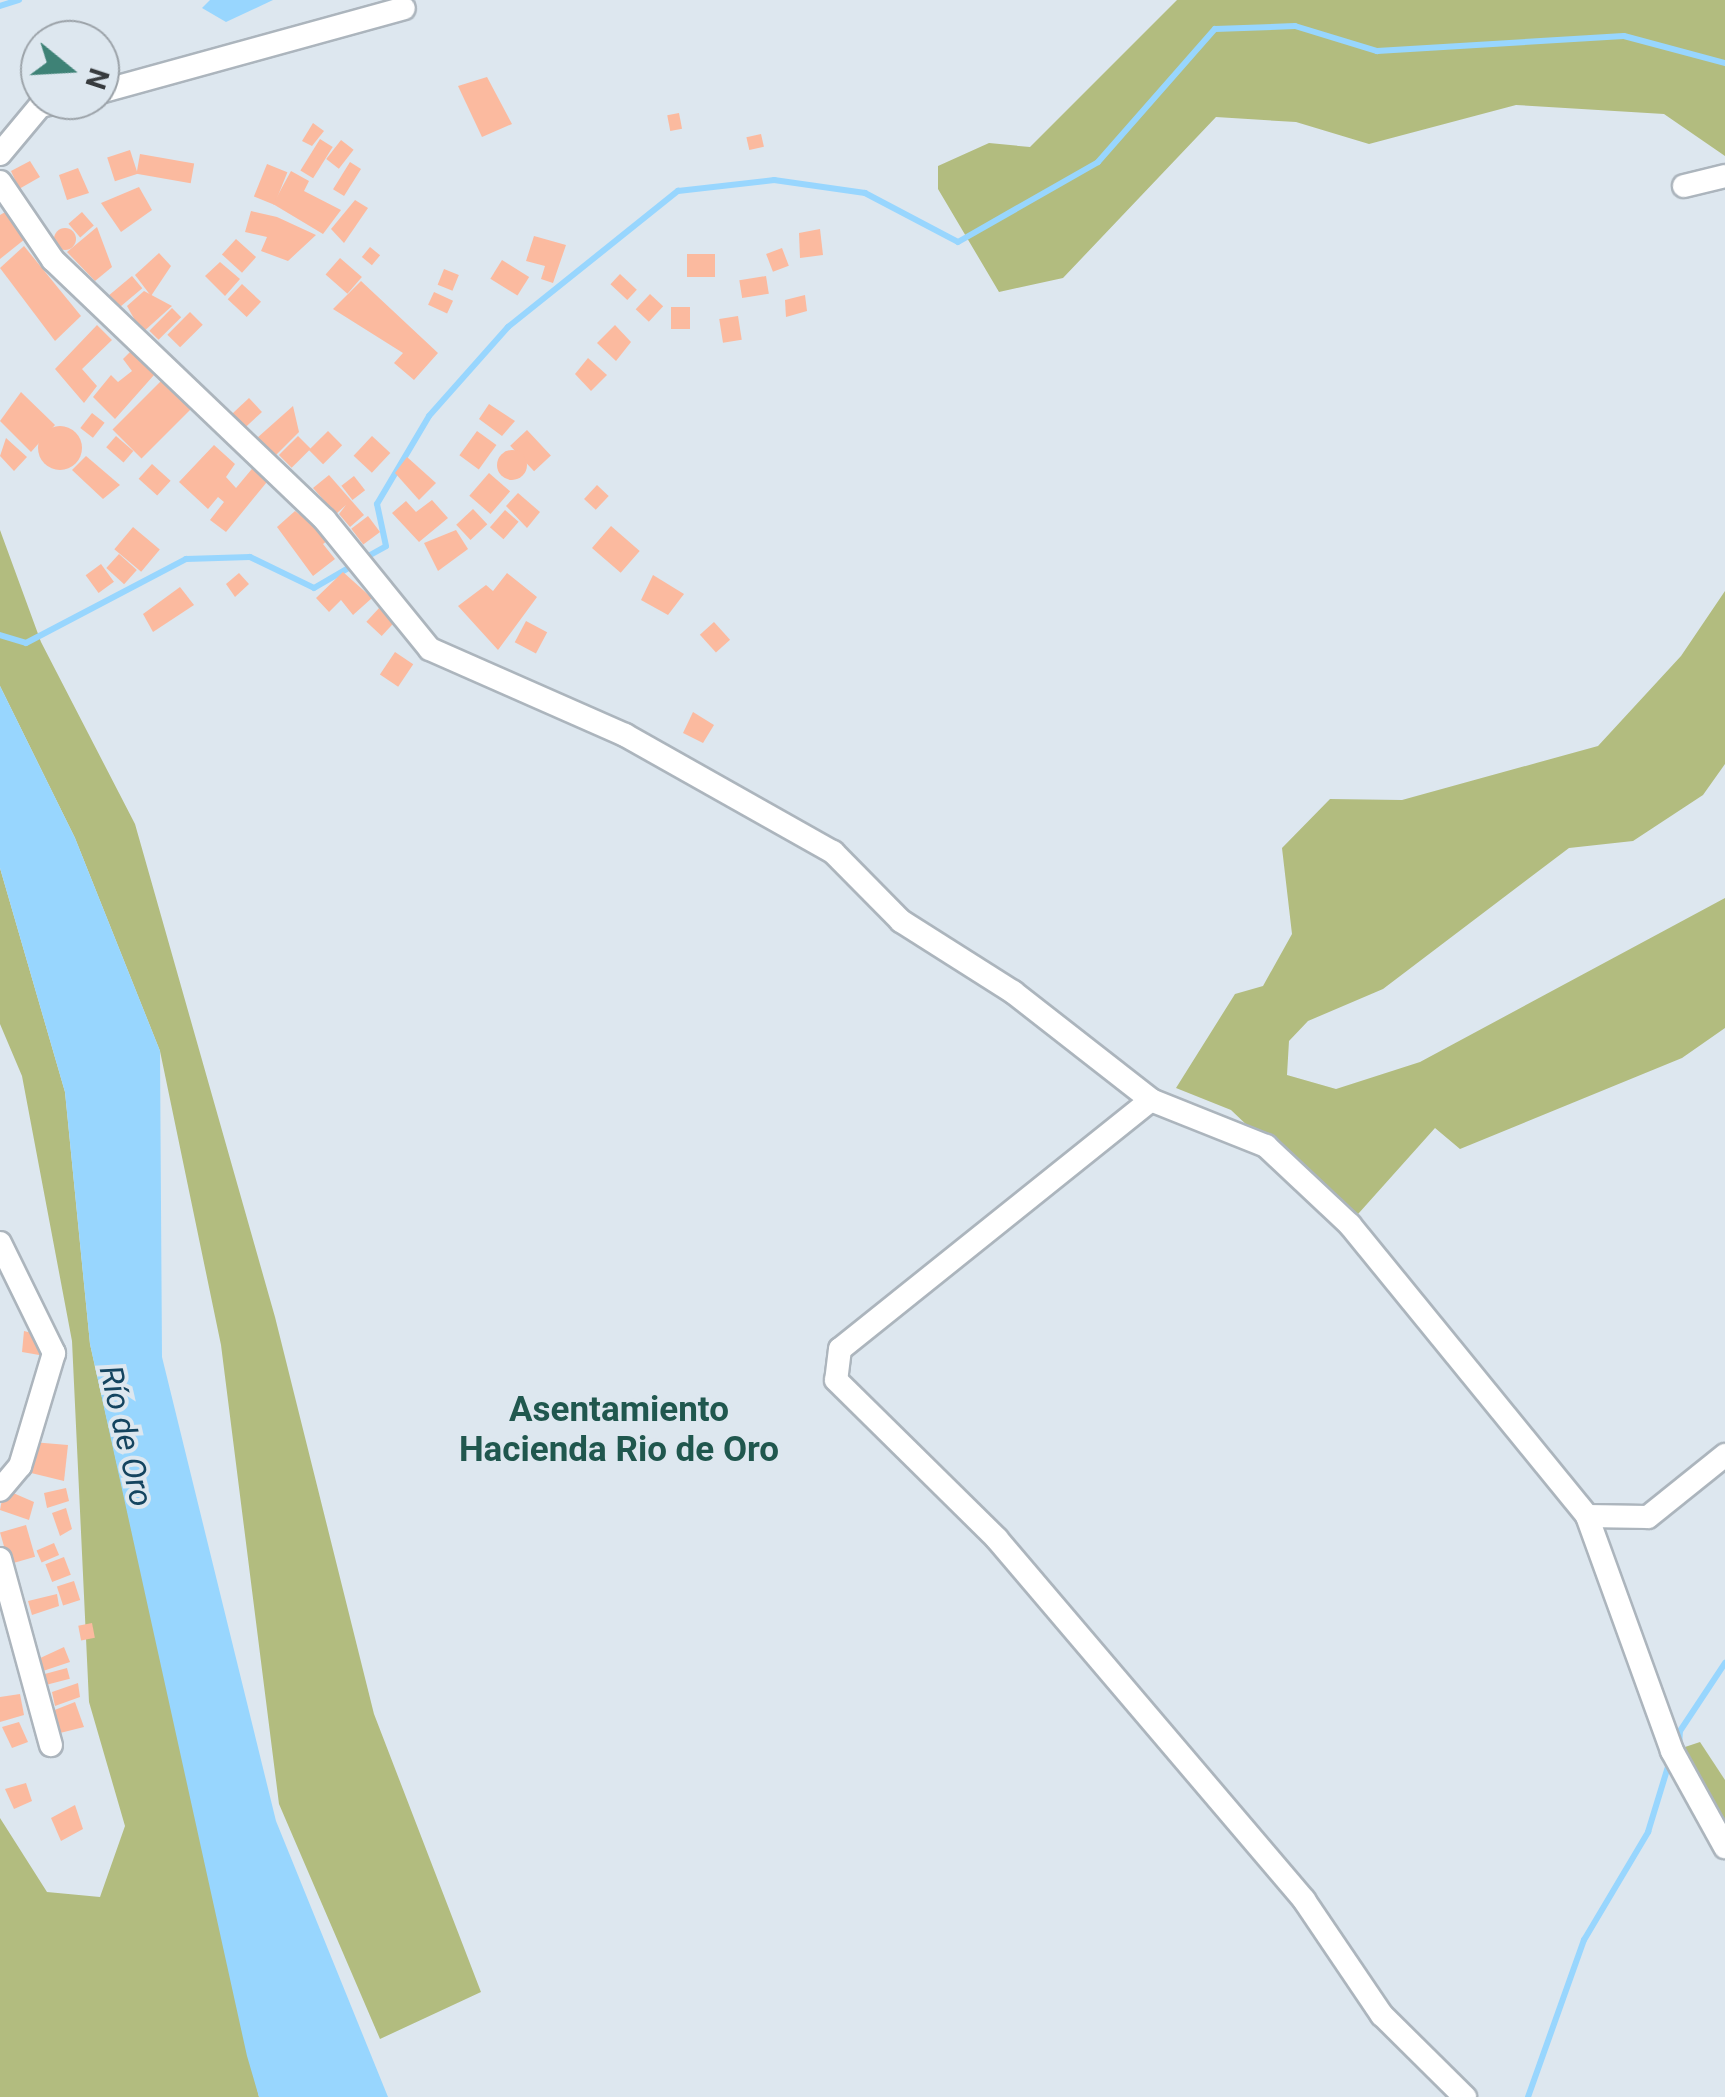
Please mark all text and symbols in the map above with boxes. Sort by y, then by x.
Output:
north arrow [20,20,120,120]
text: N [78,64,116,93]
water label: Río de Oro [91,1362,161,1510]
district label: Asentamiento Hacienda Rio de Oro [459,1389,779,1471]

